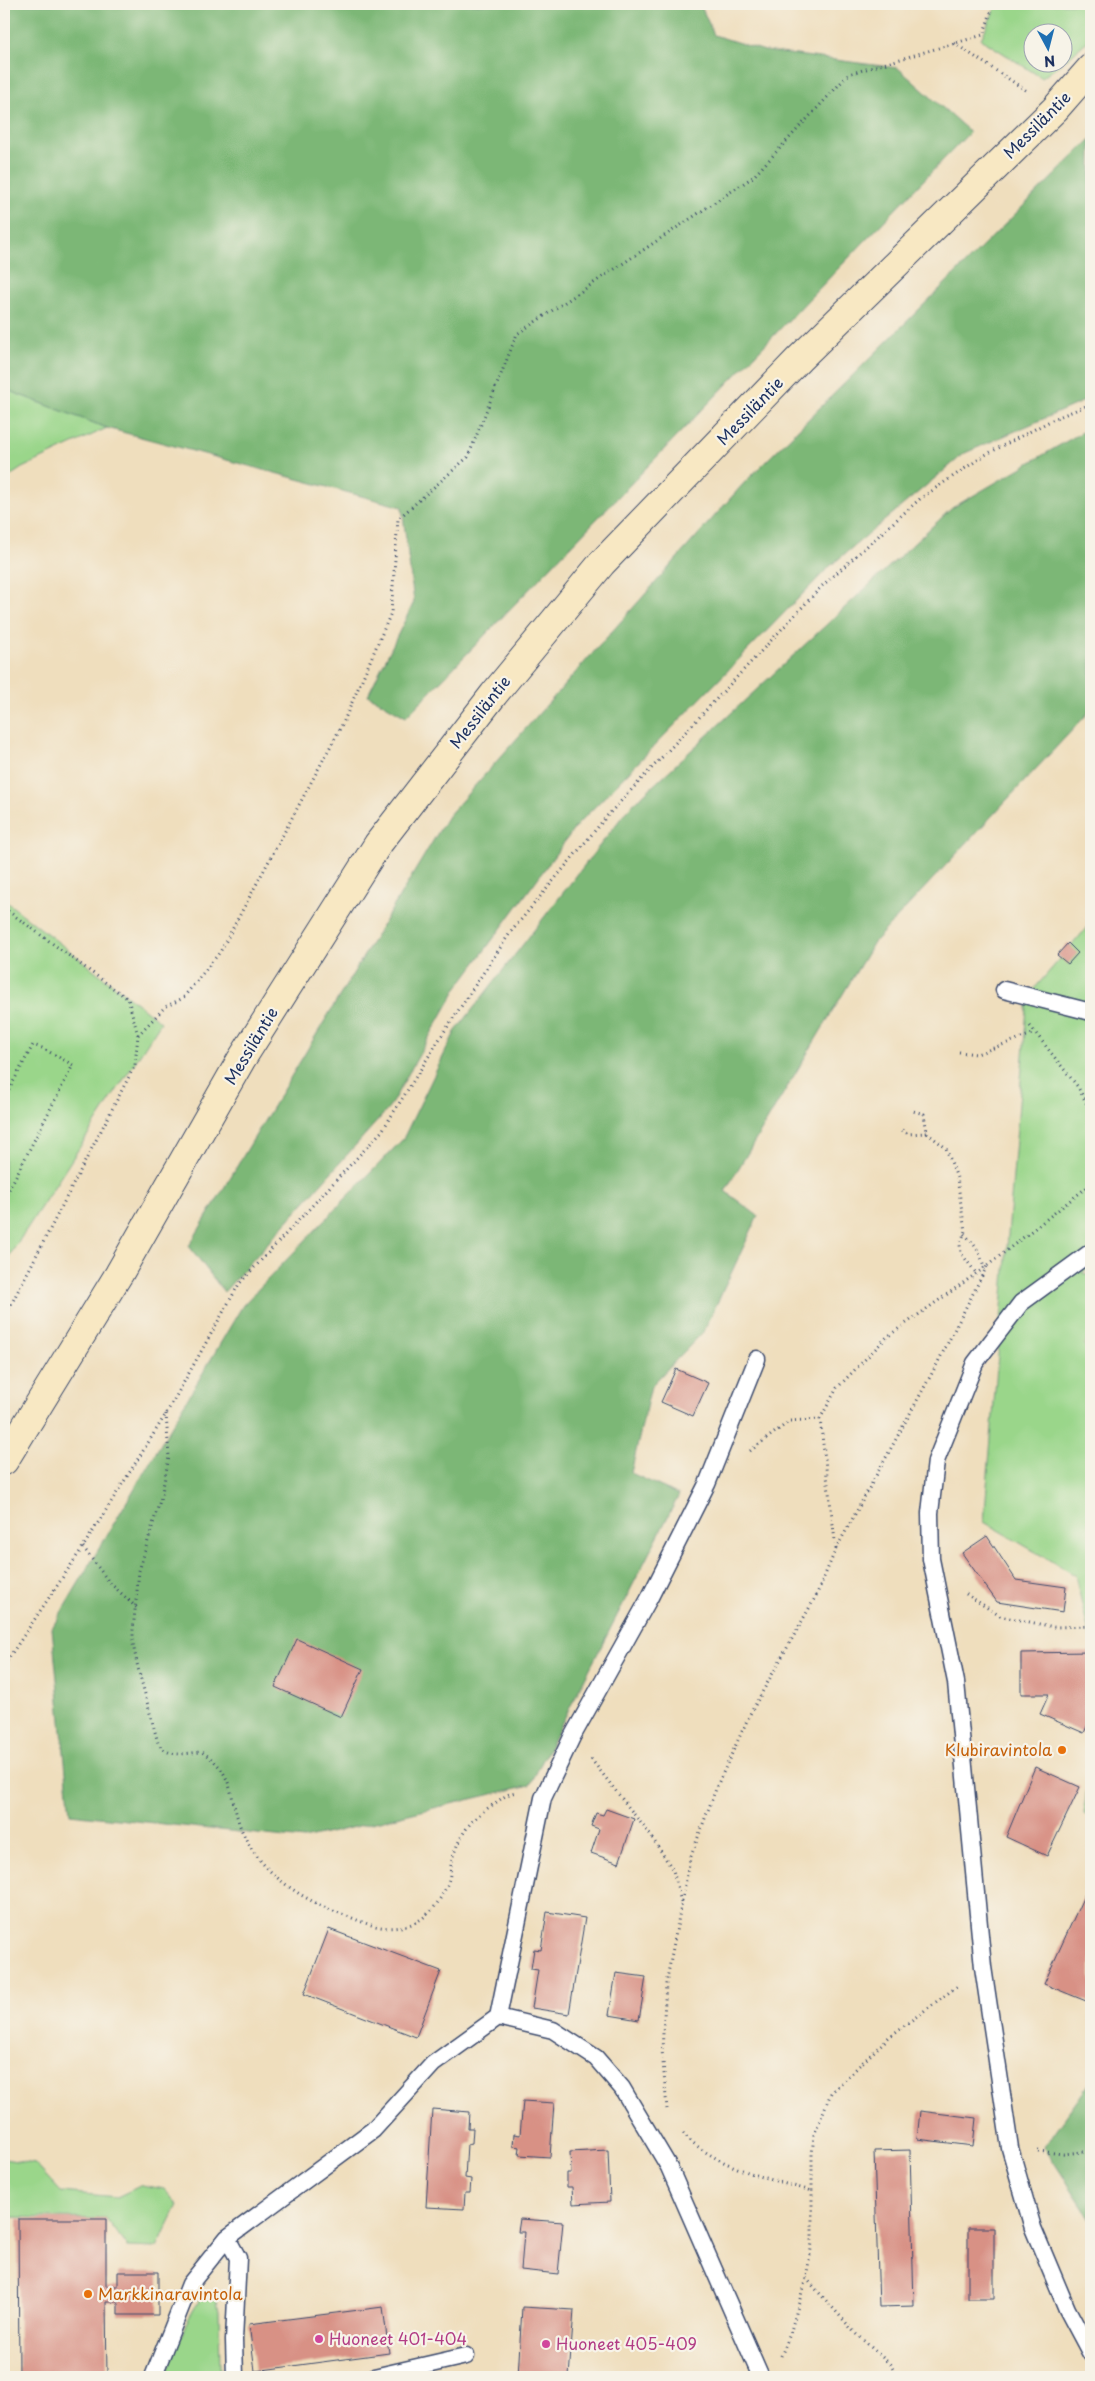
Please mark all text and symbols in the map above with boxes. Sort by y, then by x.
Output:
north arrow [1022,22,1072,72]
text: N [1043,50,1056,72]
street label: Messiläntie [997,85,1076,164]
street label: Messiläntie [710,371,788,450]
street label: Messiläntie [443,670,515,753]
street label: Messiläntie [217,1002,283,1089]
place label: Klubiravintola [945,1737,1052,1761]
marker: Klubiravintola [1056,1744,1068,1756]
place label: Markkinaravintola [98,2281,242,2305]
marker: Markkinaravintola [82,2288,94,2300]
place label: Huoneet 401-404 [329,2326,467,2350]
place label: Huoneet 405-409 [556,2331,697,2355]
marker: Huoneet 401-404 [313,2333,325,2345]
marker: Huoneet 405-409 [540,2338,552,2350]

